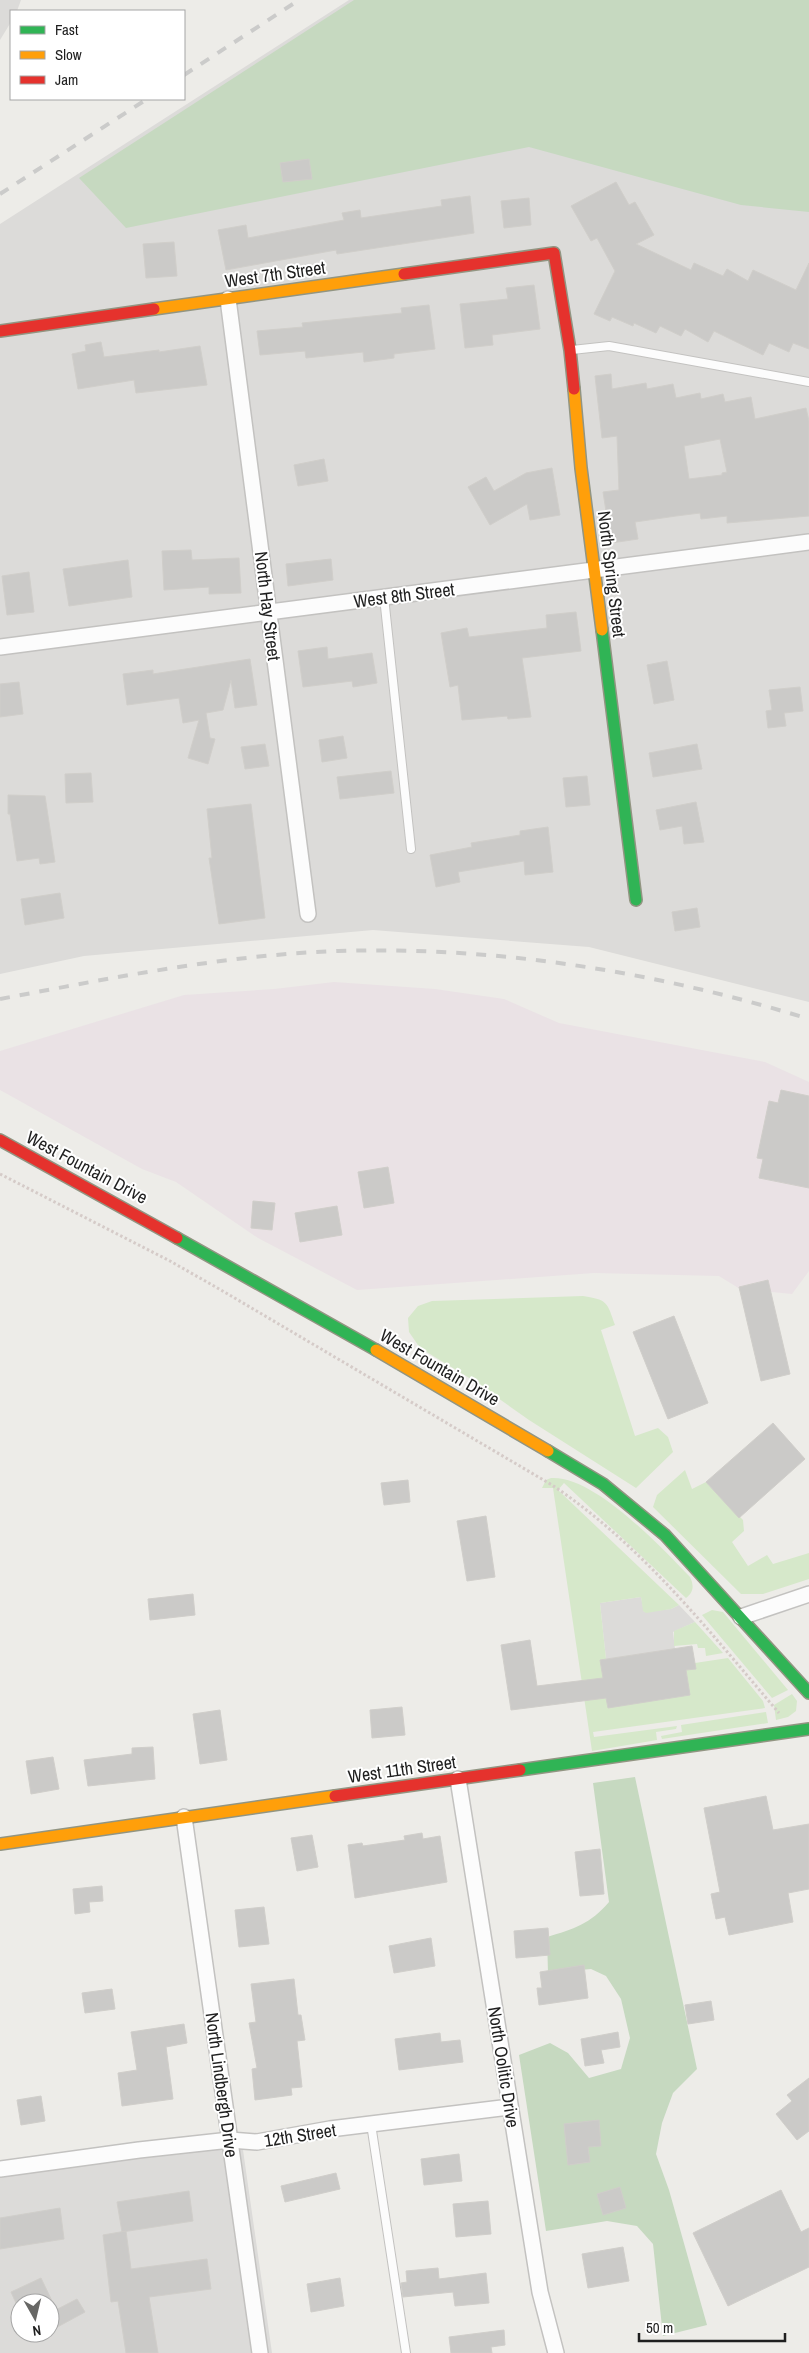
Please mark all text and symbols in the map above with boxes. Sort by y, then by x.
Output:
legend [10,10,185,100]
text: Fast [55,19,79,40]
text: Slow [55,44,82,65]
text: Jam [55,69,78,90]
street label: West 7th Street [223,255,327,293]
street label: North Spring Street [592,509,632,639]
street label: North Hay Street [249,550,287,662]
street label: West 8th Street [352,576,456,614]
street label: West Fountain Drive [22,1124,152,1210]
street label: West Fountain Drive [376,1323,504,1411]
street label: West 11th Street [346,1749,458,1789]
street label: North Oolitic Drive [482,2005,526,2129]
street label: North Lindbergh Drive [199,2011,245,2159]
street label: 12th Street [262,2117,338,2153]
north arrow [10,2293,60,2343]
scale bar [639,2310,785,2342]
text: 50 m [646,2317,673,2338]
text: N [31,2321,42,2340]

